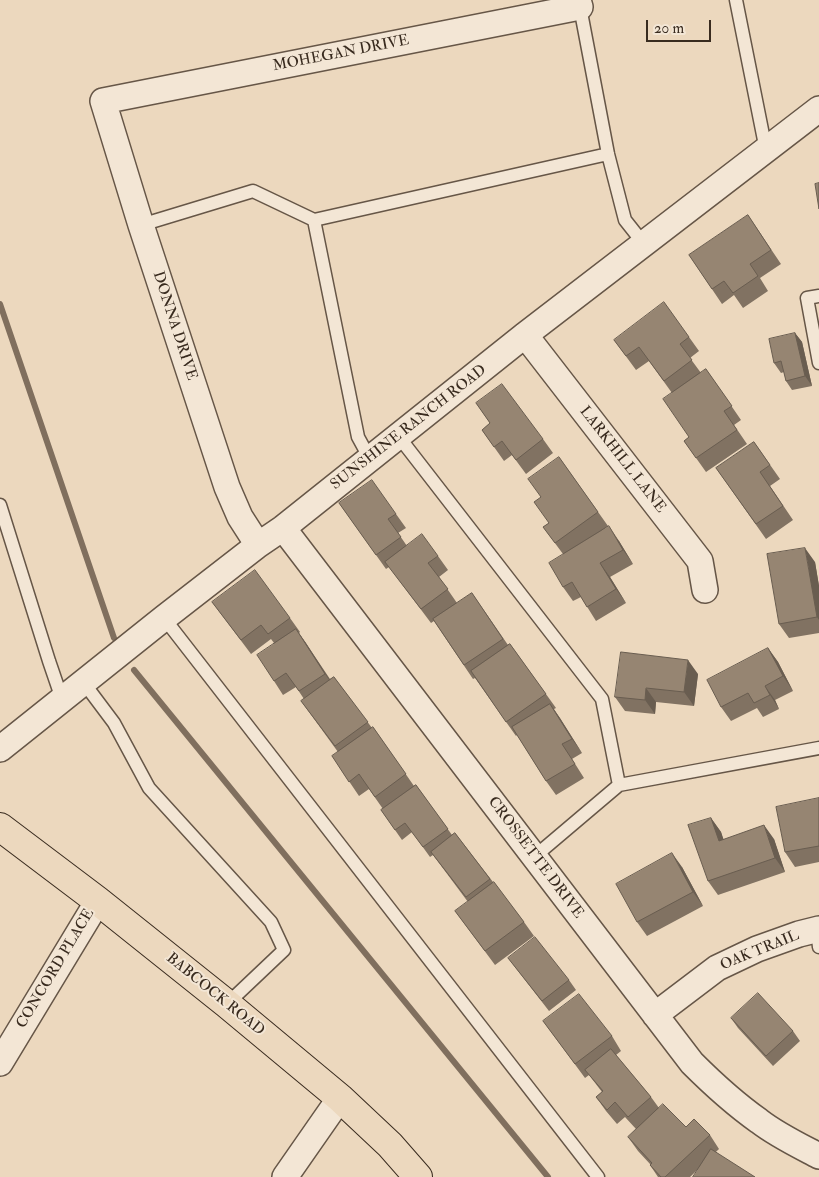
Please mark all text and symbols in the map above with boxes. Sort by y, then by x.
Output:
scale bar [649,10,714,42]
text: 20 m [654,19,684,38]
street label: MOHEGAN DRIVE [271,32,411,76]
street label: DONNA DRIVE [148,269,200,383]
street label: SUNSHINE RANCH ROAD [328,362,490,494]
street label: LARKHILL LANE [575,403,669,517]
street label: CROSSETTE DRIVE [483,794,587,922]
street label: CONCORD PLACE [13,906,99,1032]
street label: OAK TRAIL [718,927,802,975]
street label: BABCOCK ROAD [162,950,268,1040]

